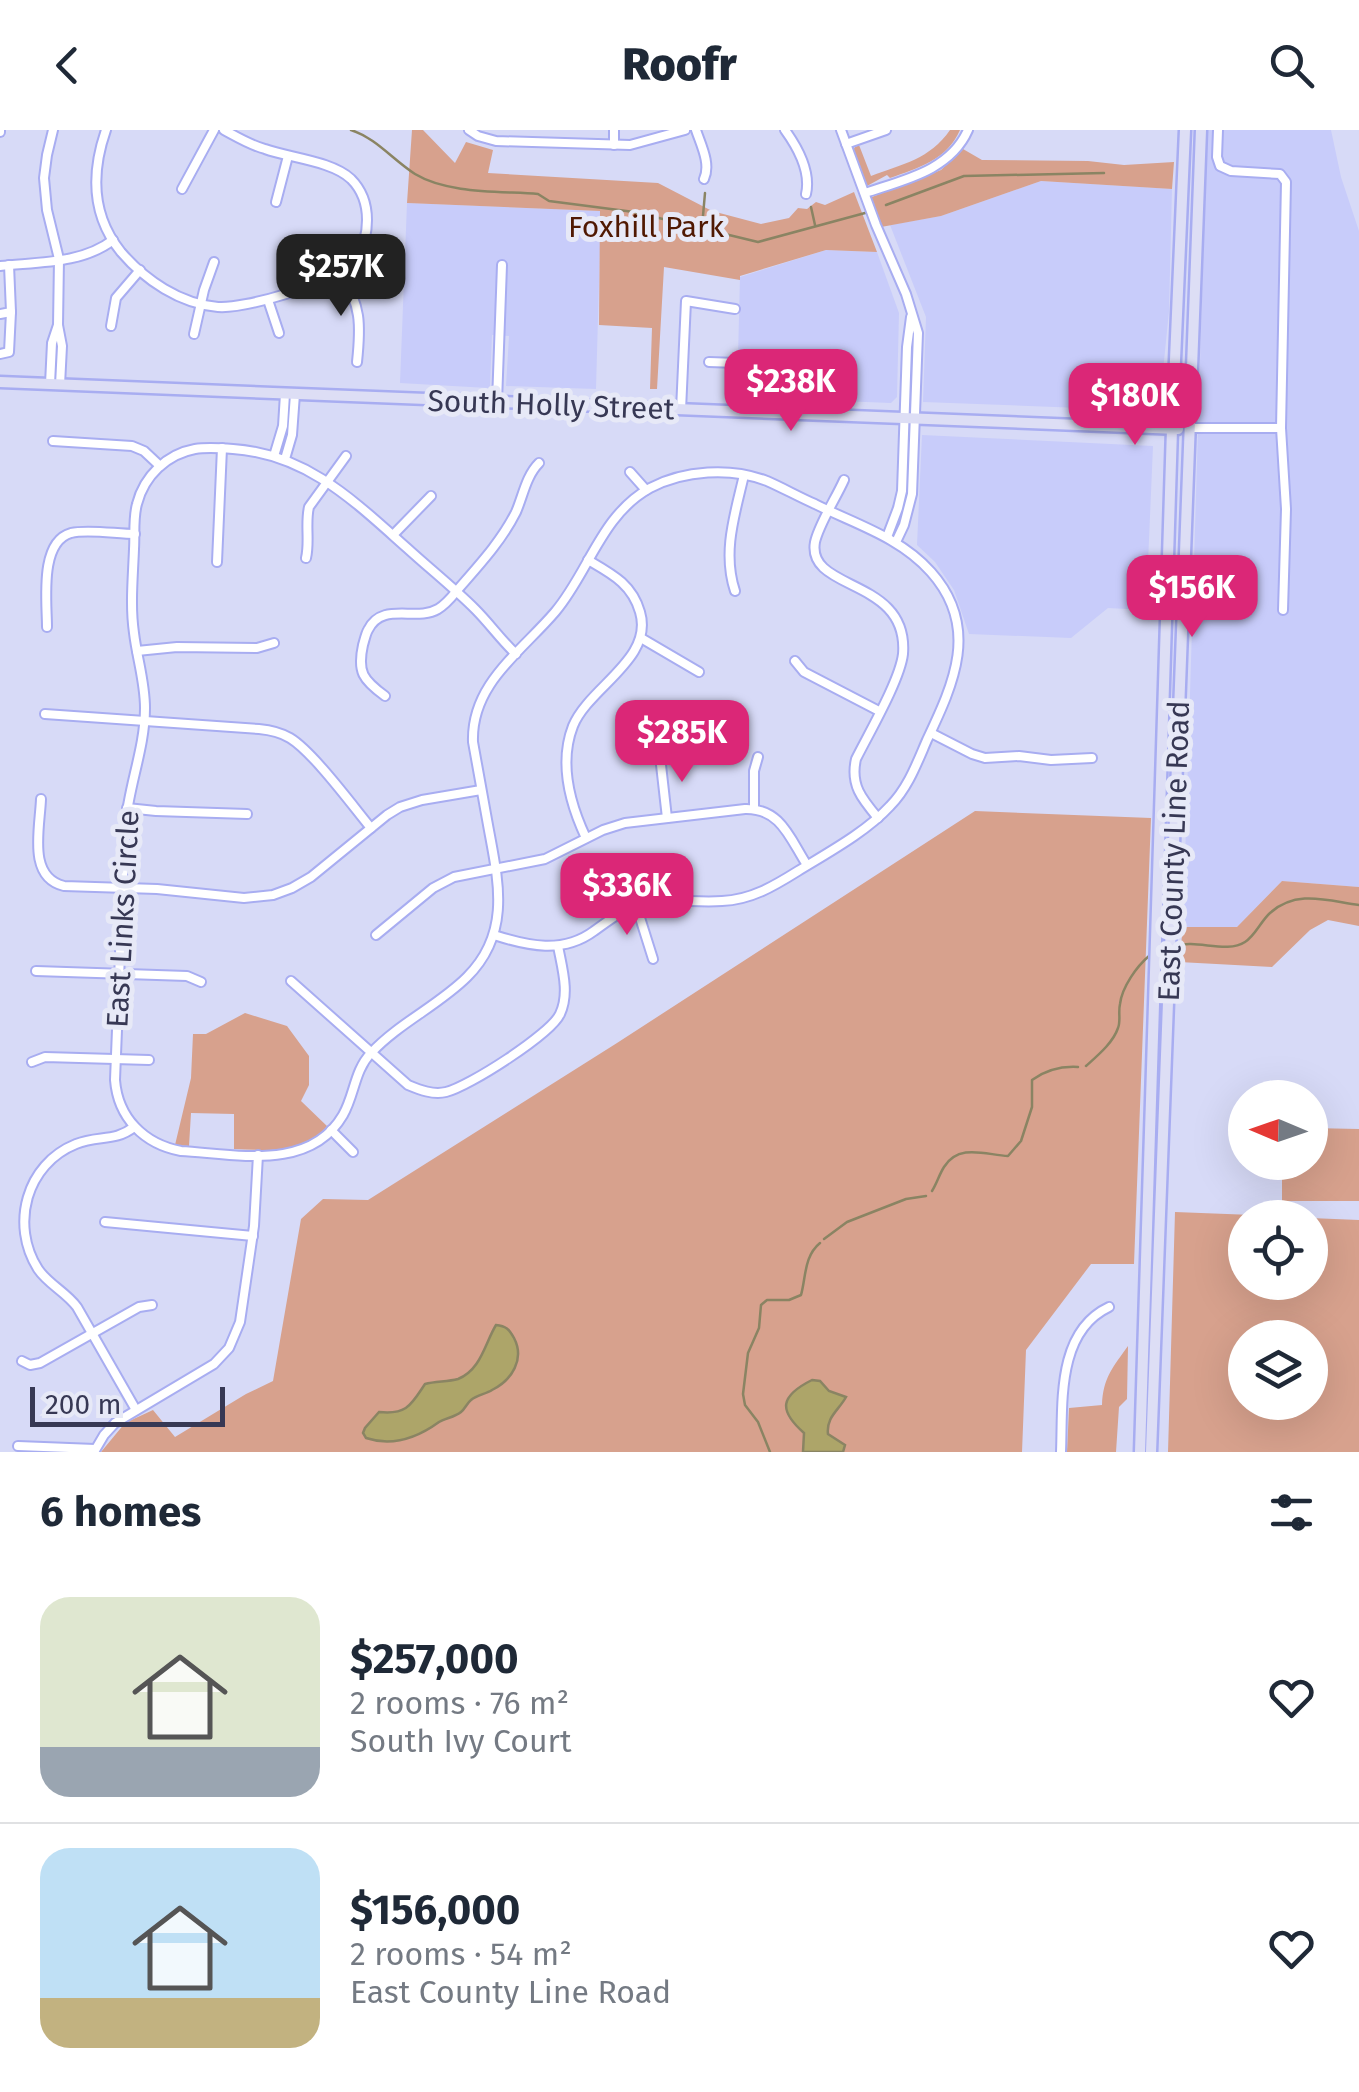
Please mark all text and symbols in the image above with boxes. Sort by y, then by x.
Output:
icon: back [40,38,95,93]
text: Roofr [622,38,737,92]
icon: search [1264,38,1319,93]
park label: Foxhill Park [568,209,725,245]
pin: $257K [271,234,411,319]
text: $257K [298,247,384,285]
pin: $238K [721,349,861,434]
text: $238K [746,362,836,400]
pin: $180K [1065,363,1205,448]
text: $180K [1091,376,1179,414]
street label: South Holly Street [427,383,675,427]
pin: $156K [1122,555,1262,640]
text: $156K [1149,568,1235,606]
pin: $285K [612,700,752,785]
street label: East County Line Road [1151,700,1197,1002]
text: $285K [637,713,727,751]
street label: East Links Circle [99,809,147,1029]
pin: $336K [557,853,697,938]
text: $336K [582,866,672,904]
north arrow [1228,1080,1328,1180]
map controls [1228,1080,1328,1420]
button: locate [1228,1200,1328,1300]
button: layers [1228,1320,1328,1420]
scale bar [30,1382,225,1426]
text: 200 m [45,1388,122,1421]
icon: filters [1264,1485,1319,1540]
text: 6 homes [40,1487,201,1537]
text: $257,000 [350,1634,519,1684]
icon: home [120,1637,240,1757]
icon: heart [1264,1670,1319,1725]
text: 2 rooms · 76 m² [350,1684,569,1722]
text: South Ivy Court [350,1722,571,1760]
text: $156,000 [350,1885,520,1935]
icon: home [120,1888,240,2008]
icon: heart [1264,1921,1319,1976]
text: 2 rooms · 54 m² [350,1935,572,1973]
text: East County Line Road [350,1973,671,2011]

